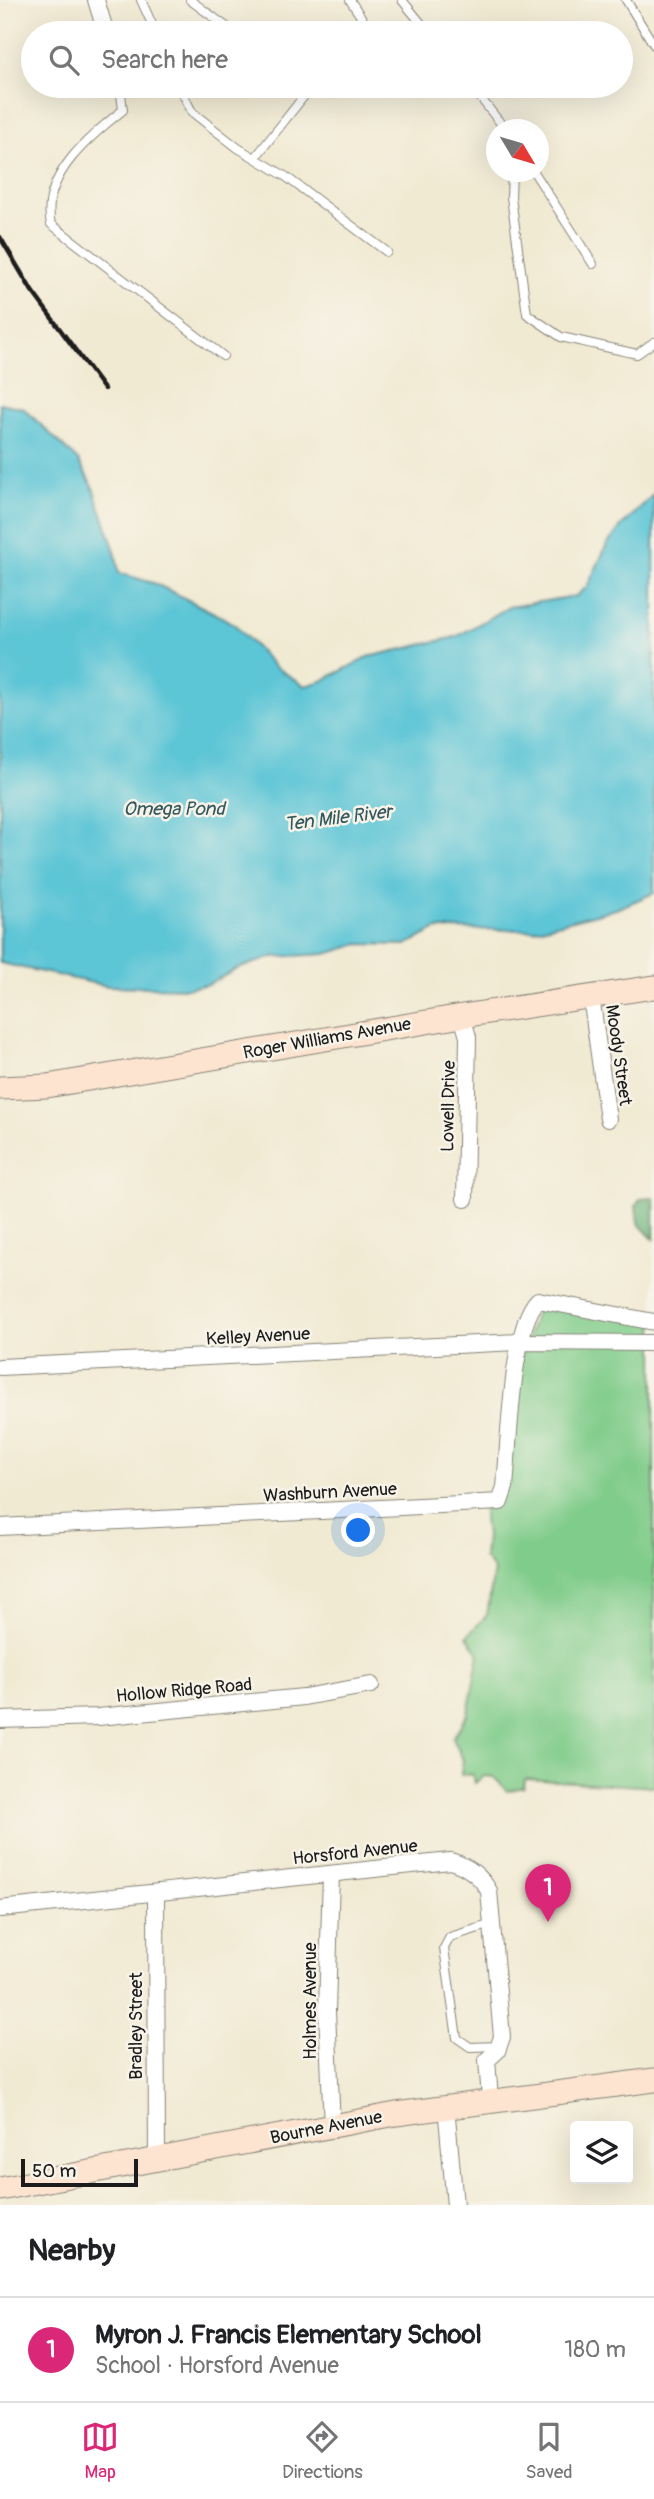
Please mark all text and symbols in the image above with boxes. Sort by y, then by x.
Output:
search box [21,21,633,98]
icon: search [45,41,83,79]
text: Search here [101,44,228,76]
north arrow [486,119,549,182]
water label: Omega Pond [123,797,227,821]
water label: Ten Mile River [283,799,395,836]
street label: Moody Street [600,1003,637,1108]
street label: Roger Williams Avenue [241,1012,413,1065]
street label: Lowell Drive [436,1060,461,1152]
street label: Kelley Avenue [205,1322,311,1351]
street label: Washburn Avenue [263,1478,398,1507]
your location [341,1513,375,1547]
street label: Hollow Ridge Road [115,1673,253,1708]
street label: Horsford Avenue [291,1834,419,1870]
pin: 1 [525,1864,571,1922]
street label: Holmes Avenue [299,1942,322,2060]
street label: Bradley Street [125,1972,148,2080]
street label: Bourne Avenue [268,2105,384,2150]
map controls [570,2121,633,2184]
button: layers [570,2121,633,2184]
scale bar [21,2156,138,2188]
text: 50 m [32,2159,76,2183]
text: Nearby [28,2232,115,2269]
text: Myron J. Francis Elementary School [95,2319,482,2351]
text: 1 [47,2335,56,2364]
text: 180 m [564,2335,626,2364]
text: School · Horsford Avenue [95,2351,339,2380]
tab: Map [81,2418,119,2484]
tab: Directions [282,2418,363,2484]
tab: Saved [525,2418,573,2484]

